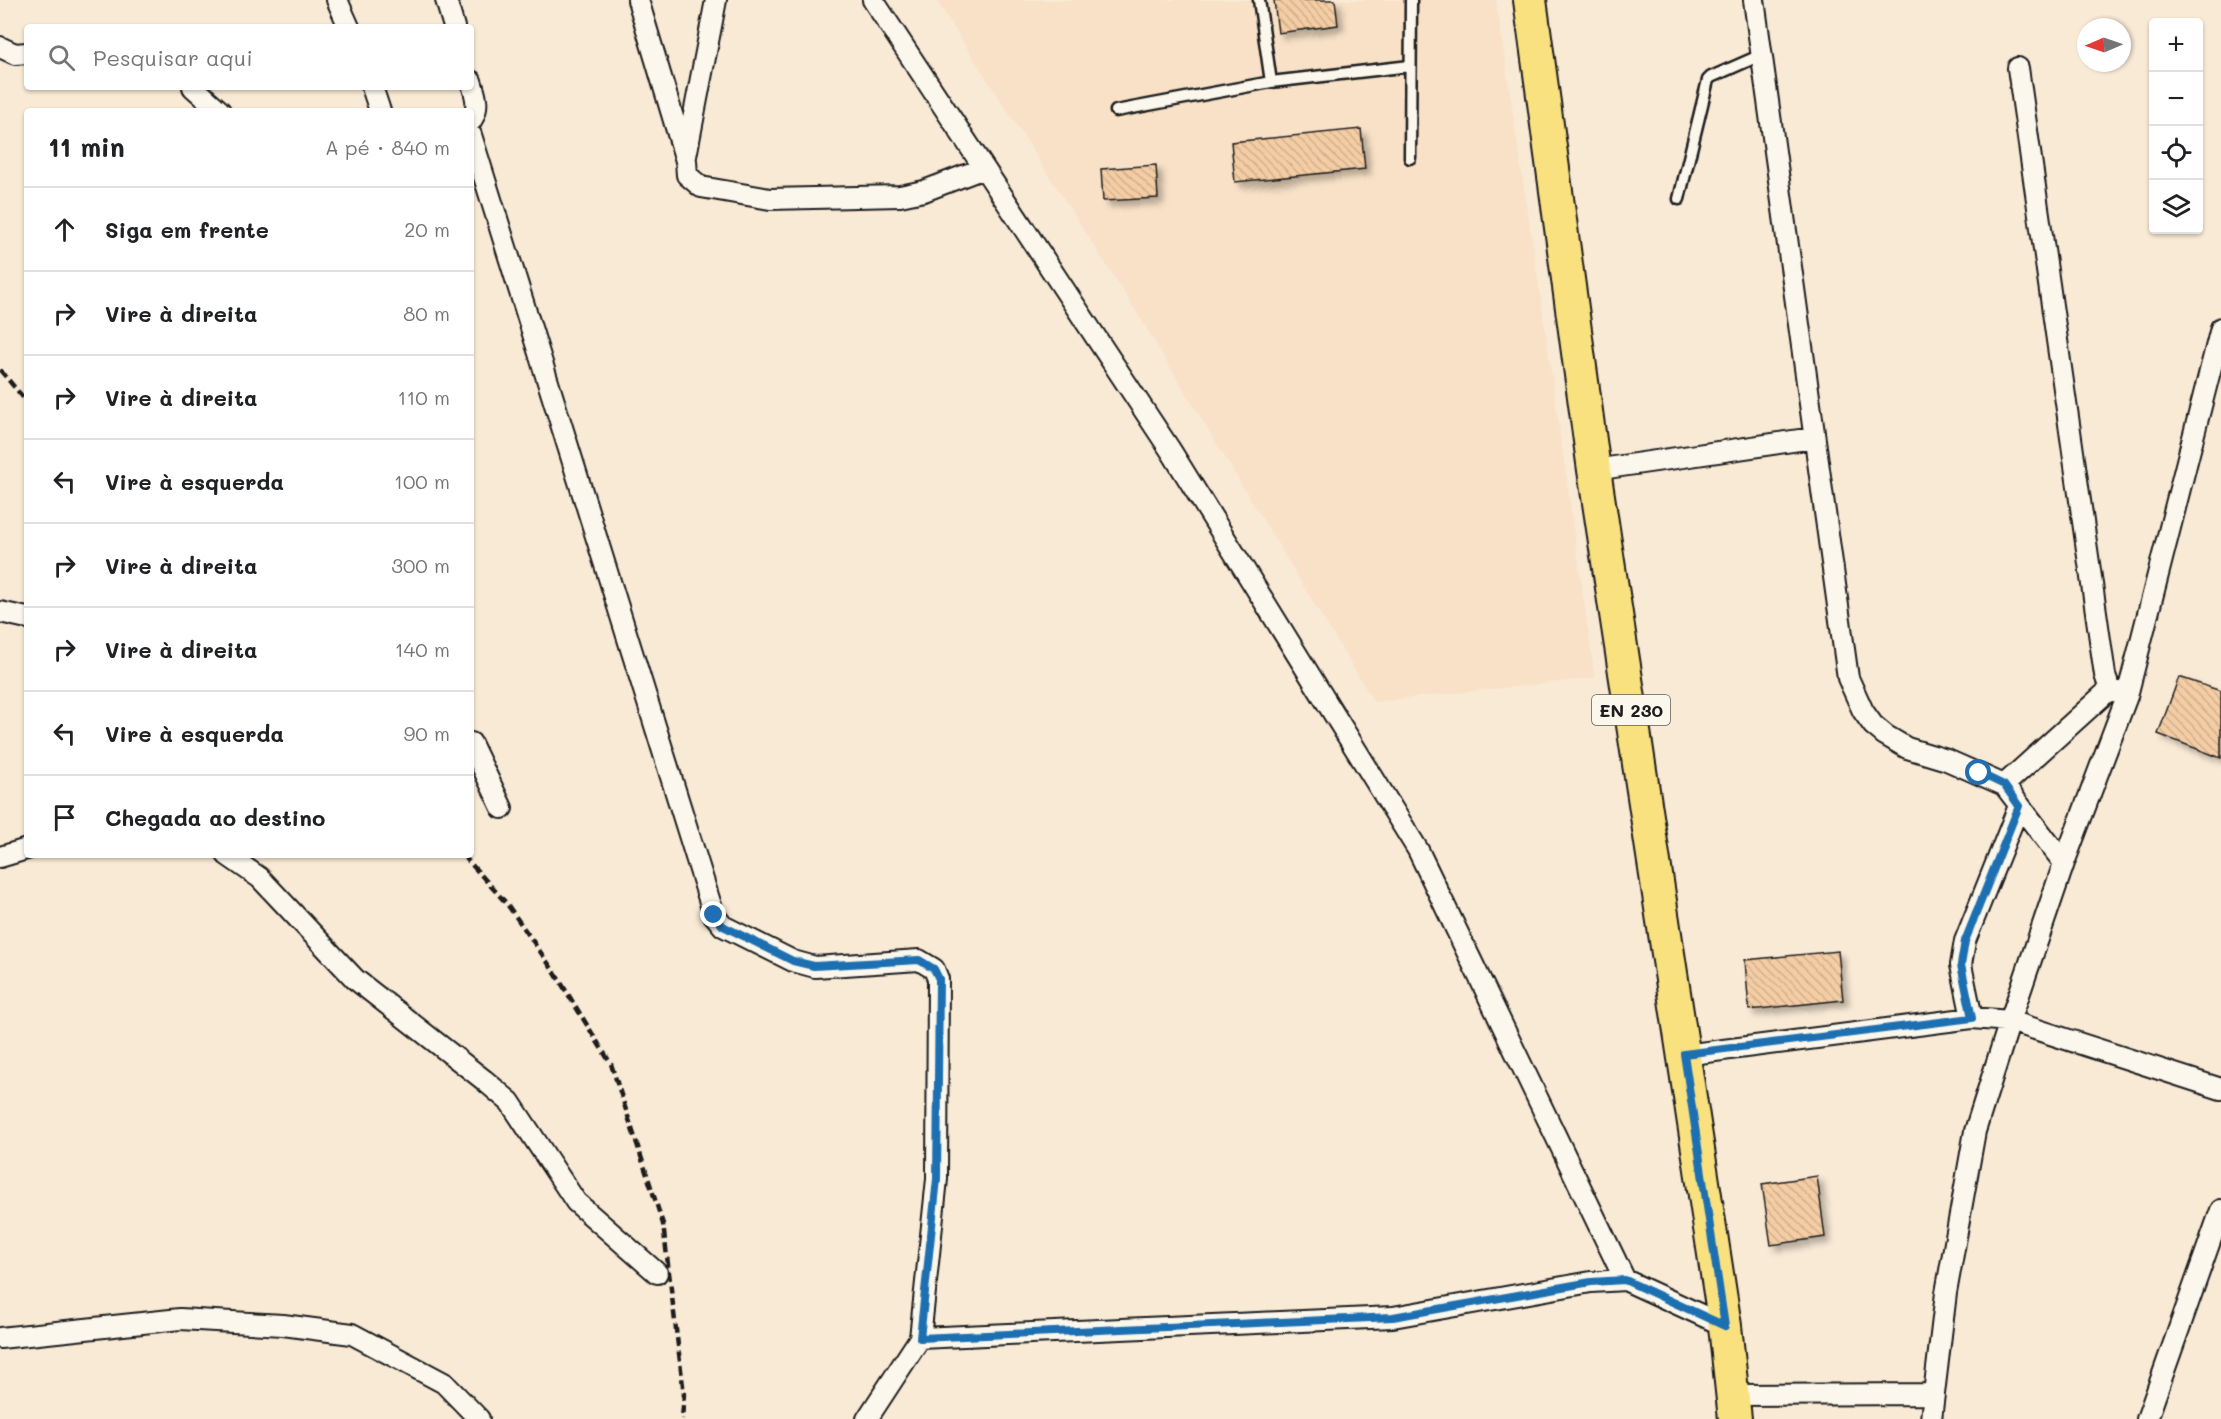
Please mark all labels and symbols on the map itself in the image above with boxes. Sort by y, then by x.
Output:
north arrow [2077,18,2131,72]
road number: EN 230 [1592,695,1670,725]
route start [1965,759,1991,785]
route end [700,901,726,927]

